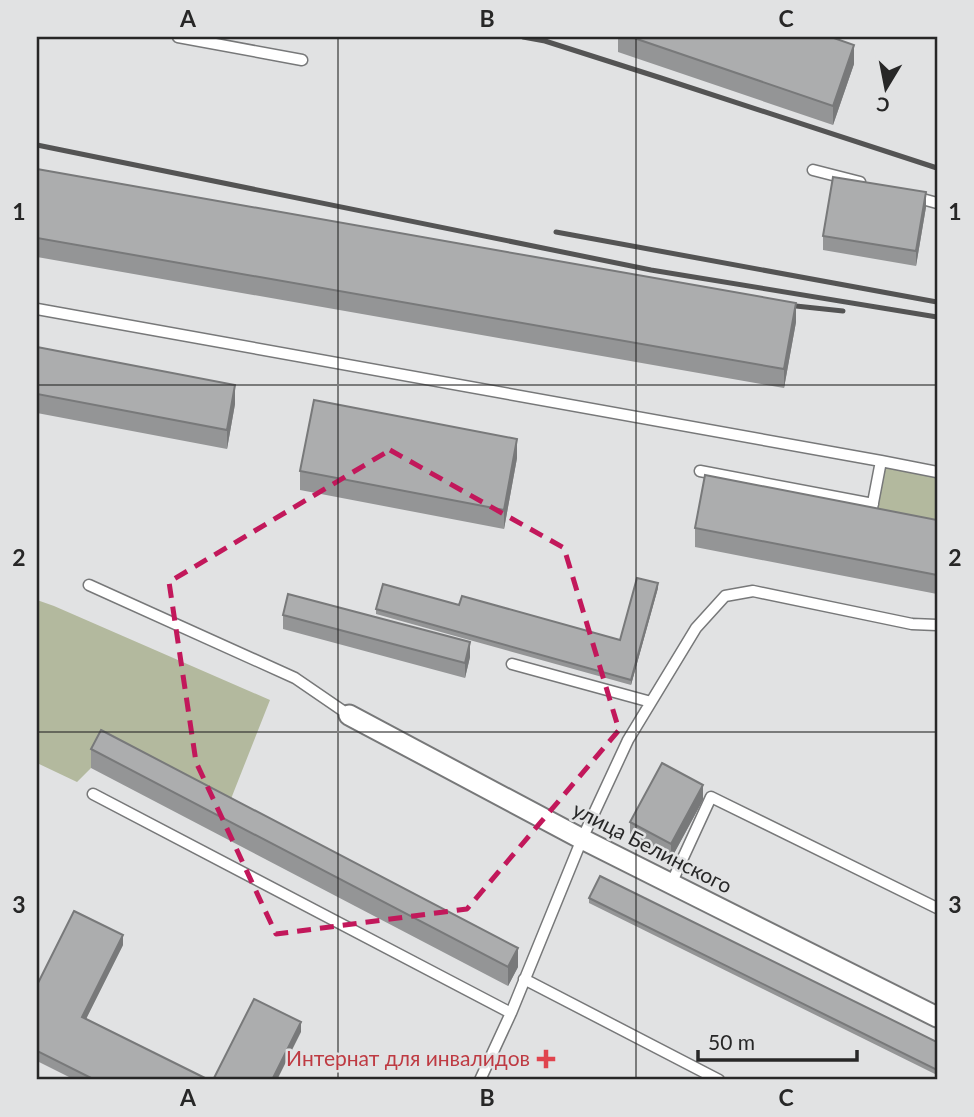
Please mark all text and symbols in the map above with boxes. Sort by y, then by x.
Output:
text: A [179,4,197,32]
text: B [479,4,495,32]
text: C [778,4,794,32]
north arrow [852,52,922,122]
text: С [874,93,891,118]
text: 1 [12,197,26,225]
text: 1 [948,197,962,225]
text: 2 [12,543,26,571]
text: 2 [948,543,962,571]
street label: улица Белинского [569,796,737,898]
text: 3 [12,890,26,918]
text: 3 [948,890,962,918]
scale bar [698,1019,857,1063]
text: 50 m [708,1029,755,1054]
place label: Интернат для инвалидов [286,1045,530,1070]
marker: Интернат для инвалидов [536,1049,556,1069]
text: A [179,1083,197,1111]
text: B [479,1083,495,1111]
text: C [778,1083,794,1111]

